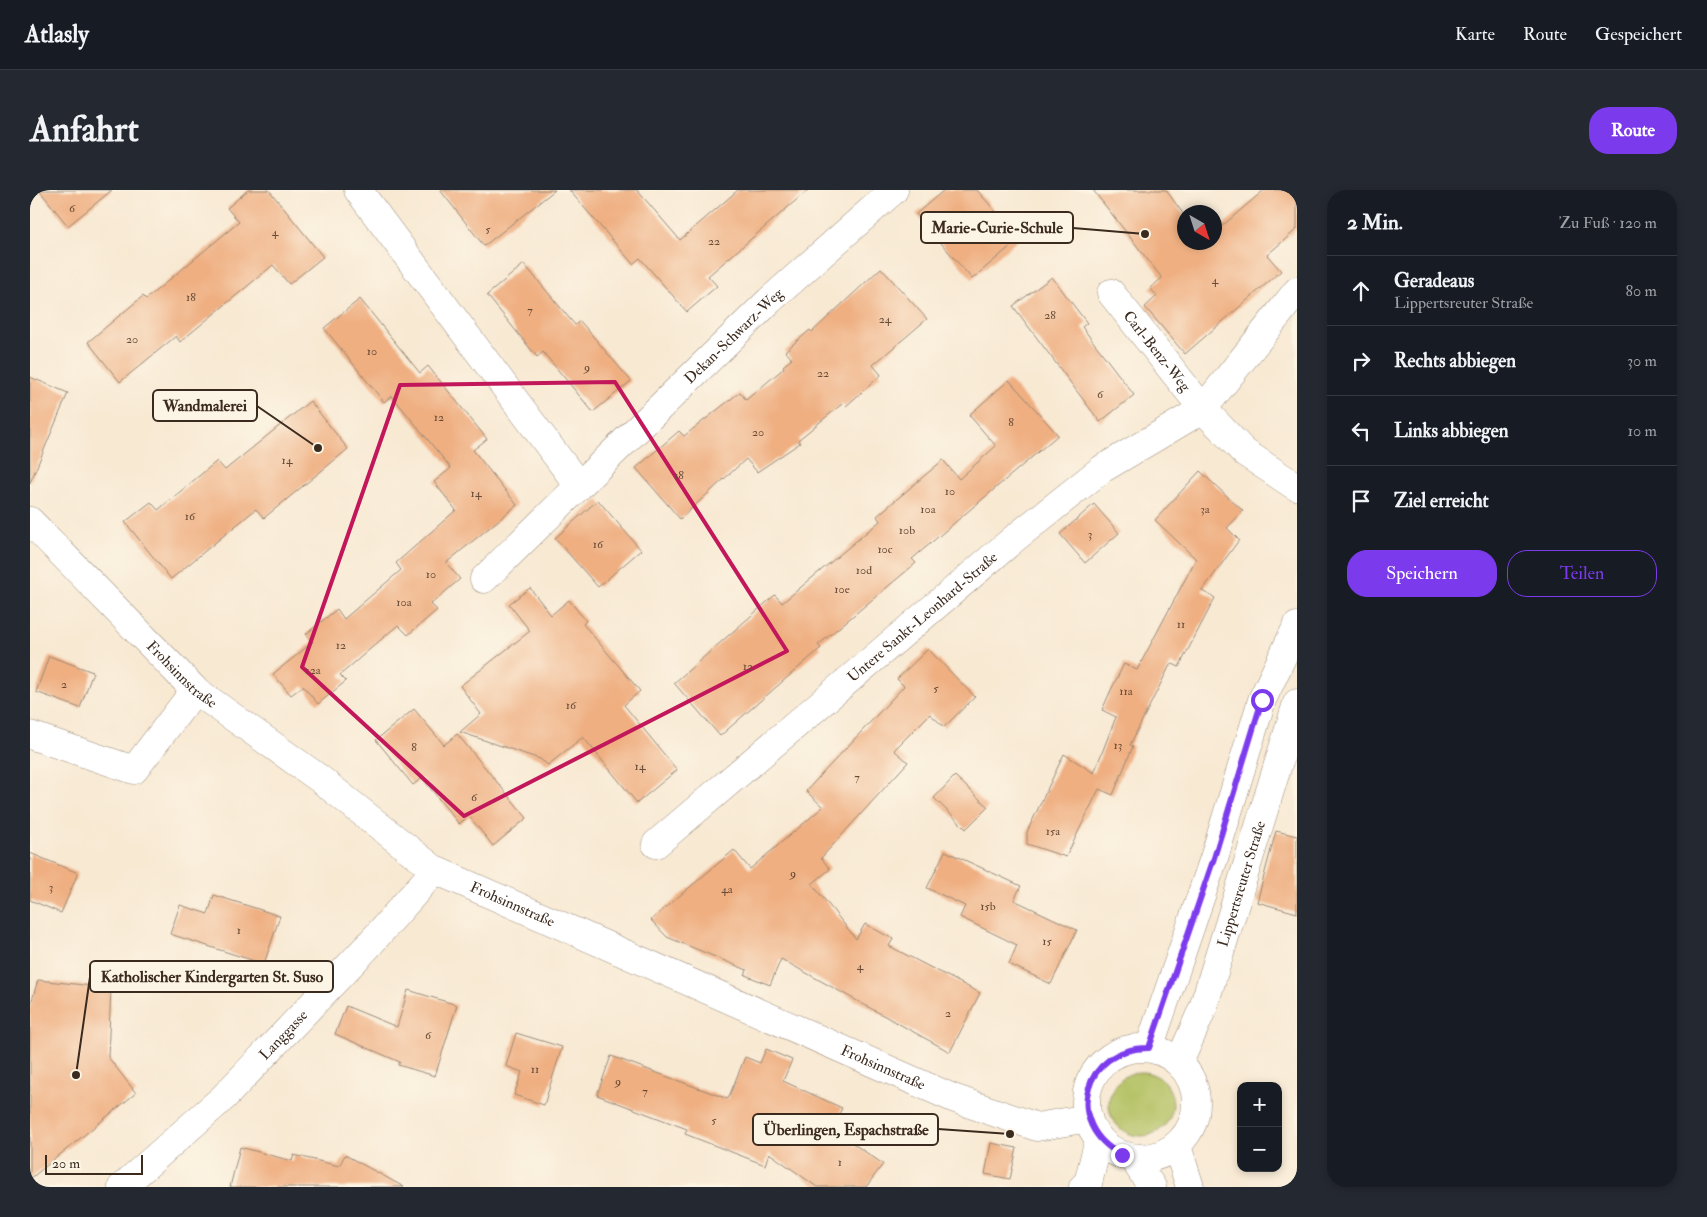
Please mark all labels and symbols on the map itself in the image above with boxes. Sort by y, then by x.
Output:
house number: 6 [69,201,76,216]
north arrow [1177,205,1222,250]
callout: Marie-Curie-Schule [921,212,1073,243]
text: Marie-Curie-Schule [930,218,1063,238]
house number: 5 [485,222,491,237]
house number: 4 [272,225,279,240]
house number: 22 [708,234,720,249]
house number: 4 [1212,273,1219,288]
street label: Dekan-Schwarz-Weg [680,283,787,388]
house number: 18 [186,290,196,305]
house number: 7 [527,303,533,318]
street label: Carl-Benz-Weg [1119,307,1195,396]
house number: 28 [1044,308,1056,323]
house number: 24 [879,312,892,327]
house number: 20 [126,332,138,347]
house number: 10 [367,344,377,359]
house number: 9 [583,360,590,375]
house number: 22 [817,366,829,381]
house number: 6 [1097,387,1104,402]
callout: Wandmalerei [153,390,257,421]
text: Wandmalerei [162,396,248,416]
house number: 12 [434,410,444,425]
house number: 8 [1008,415,1014,430]
house number: 20 [752,425,764,440]
house number: 14 [282,453,293,468]
house number: 18 [674,468,684,483]
house number: 10 [945,484,955,499]
house number: 14 [471,486,482,501]
house number: 10a [920,502,937,517]
house number: 3a [1200,502,1211,517]
house number: 16 [185,509,196,524]
house number: 10b [899,523,915,538]
house number: 3 [1088,527,1092,542]
house number: 16 [593,537,604,552]
house number: 10c [877,542,893,557]
street label: Untere Sankt-Leonhard-Straße [843,548,1001,686]
house number: 10d [856,563,872,578]
house number: 10 [426,567,436,582]
house number: 10e [834,582,850,597]
house number: 10a [396,595,413,610]
house number: 11 [1177,617,1185,632]
street label: Frohsinnstraße [143,637,221,712]
house number: 12 [336,638,346,653]
house number: 12 [743,659,753,674]
house number: 12a [305,663,322,678]
house number: 2 [61,677,67,692]
house number: 5 [933,681,939,696]
house number: 11a [1119,684,1134,699]
route start [1251,689,1274,712]
house number: 16 [566,698,577,713]
house number: 13 [1114,738,1122,753]
house number: 8 [411,740,417,755]
house number: 14 [635,759,646,774]
house number: 7 [854,770,860,785]
house number: 6 [471,790,478,805]
street label: Lippertsreuter Straße [1213,819,1270,949]
house number: 15a [1046,824,1061,839]
house number: 9 [789,866,796,881]
street label: Frohsinnstraße [467,877,558,931]
house number: 3 [49,880,53,895]
house number: 4a [721,882,734,897]
house number: 15b [980,899,996,914]
house number: 1 [237,923,241,938]
house number: 15 [1042,934,1052,949]
house number: 4 [857,959,864,974]
callout: Katholischer Kindergarten St. Suso [90,961,333,992]
text: Katholischer Kindergarten St. Suso [101,967,324,988]
street label: Langgasse [255,1006,312,1064]
house number: 2 [945,1006,951,1021]
house number: 6 [425,1028,432,1043]
street label: Frohsinnstraße [838,1040,928,1094]
house number: 11 [531,1062,539,1077]
house number: 9 [614,1074,621,1089]
house number: 7 [642,1084,648,1099]
house number: 5 [711,1113,717,1128]
callout: Überlingen, Espachstraße [753,1114,938,1145]
text: Überlingen, Espachstraße [763,1120,929,1141]
route end [1111,1144,1134,1167]
scale bar [45,1152,142,1175]
house number: 1 [838,1155,842,1170]

